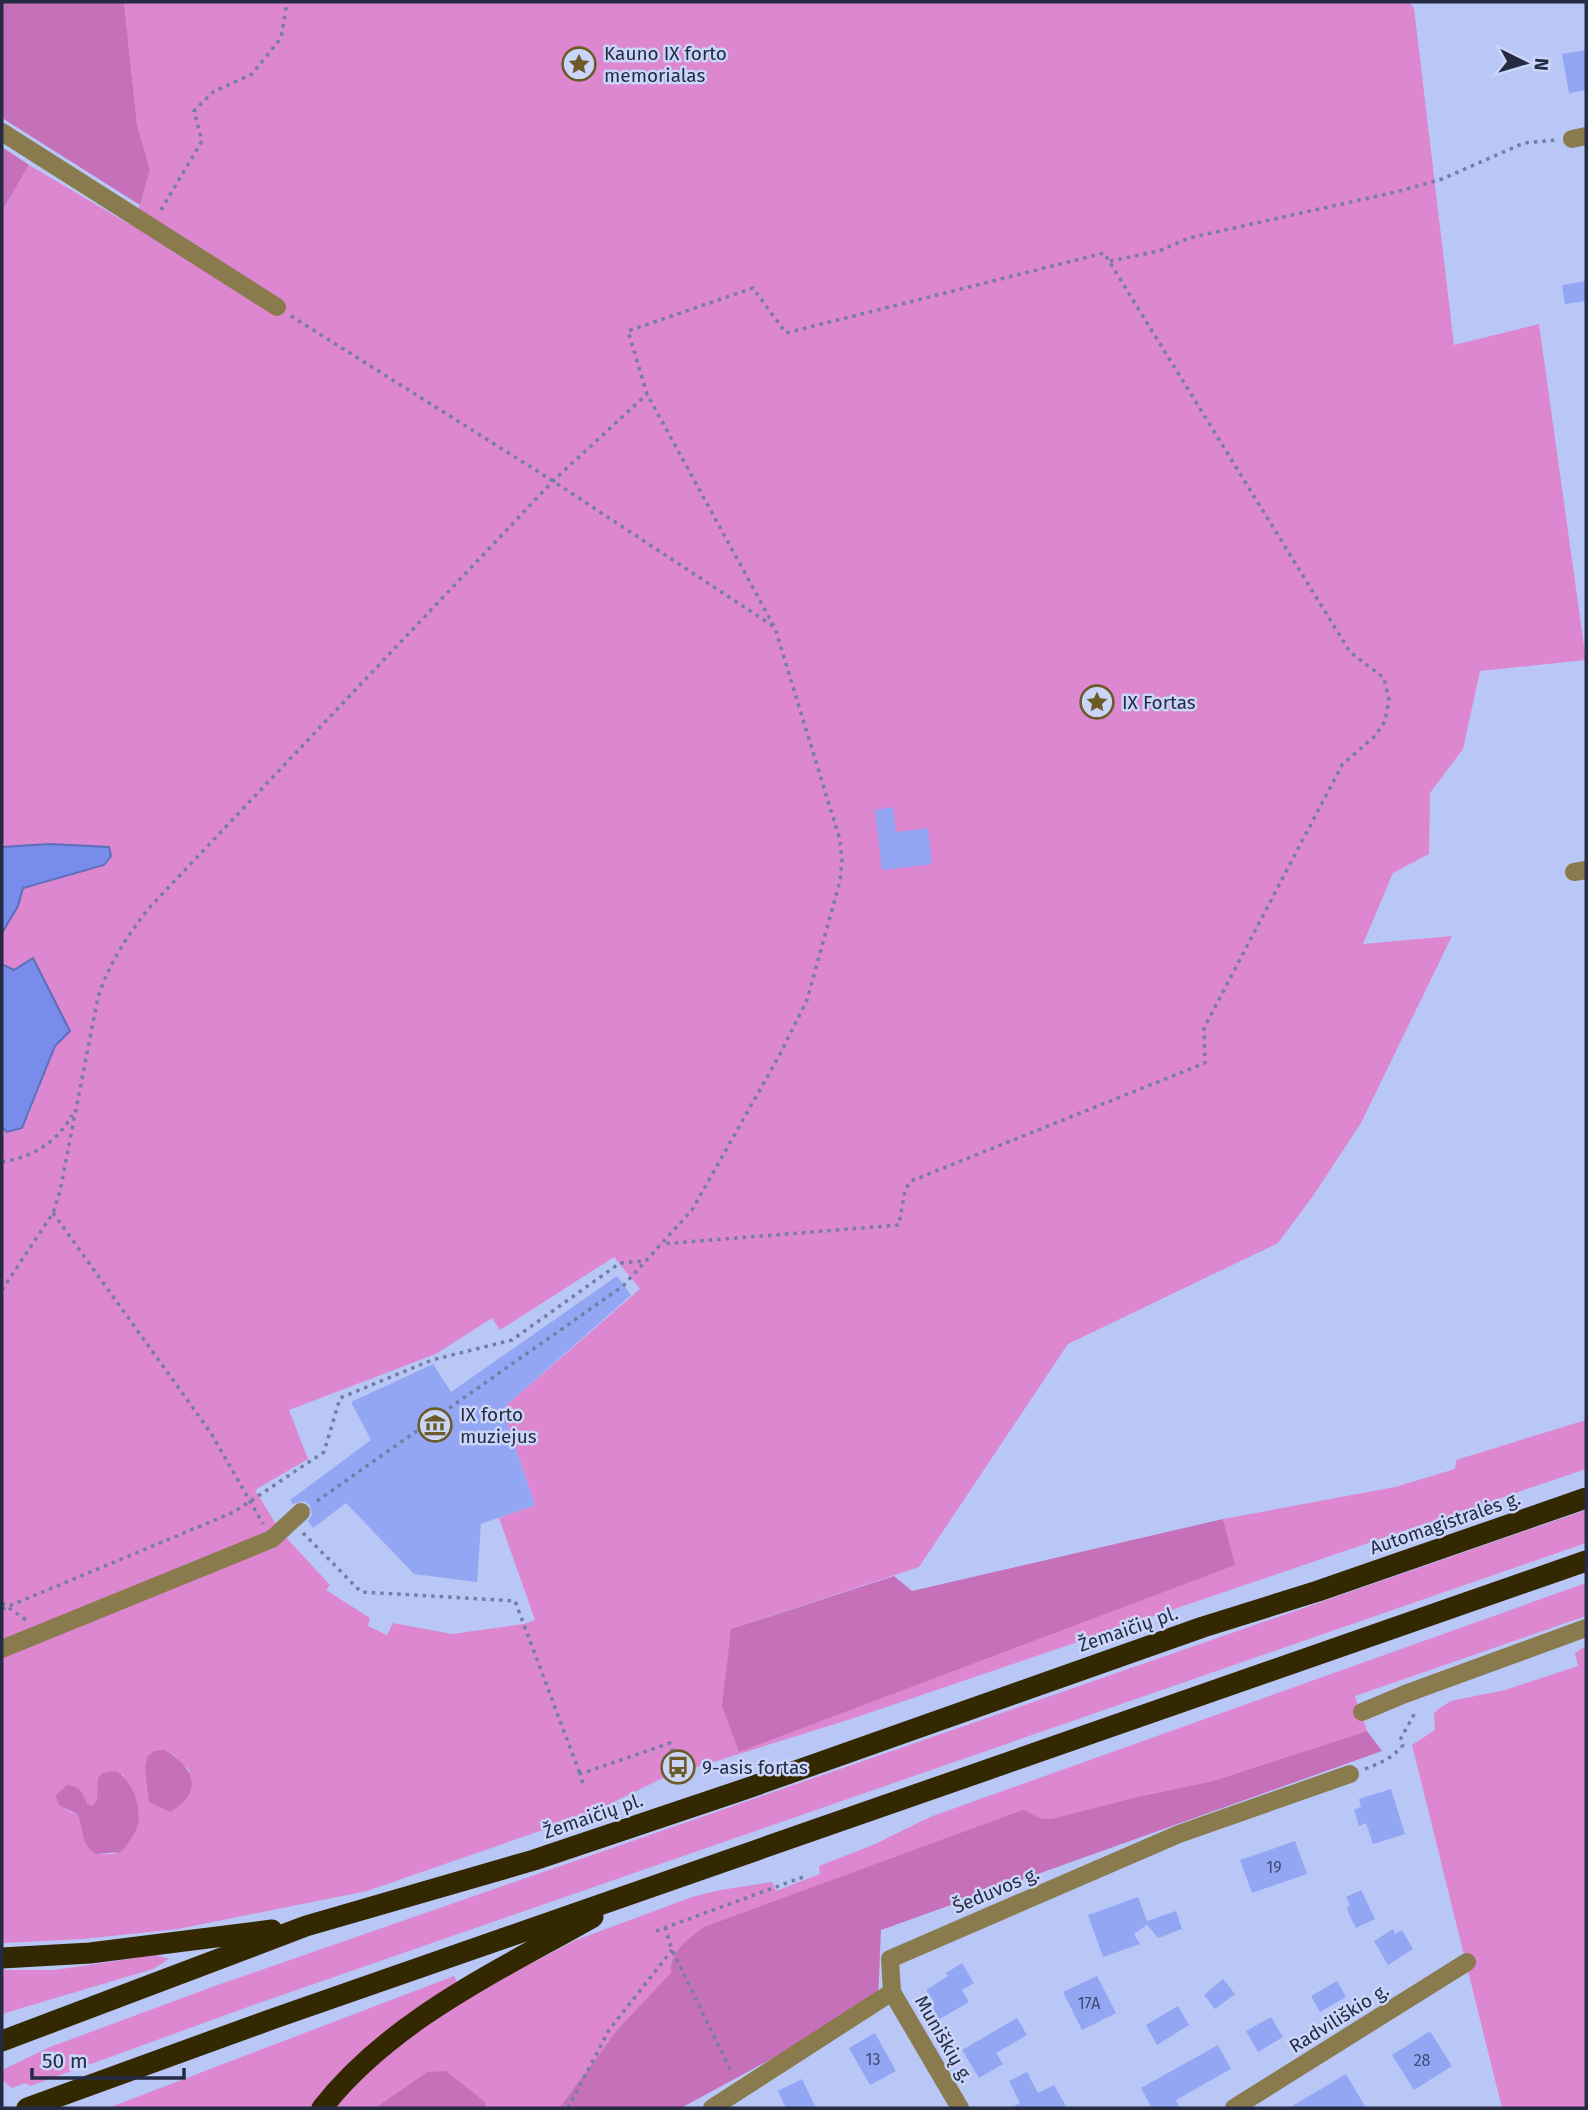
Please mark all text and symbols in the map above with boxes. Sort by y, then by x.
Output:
north arrow [1490,28,1560,98]
place label: Kauno IX forto memorialas [604,42,727,87]
place icon: Kauno IX forto memorialas [560,45,598,83]
text: N [1529,57,1553,72]
place icon: IX Fortas [1078,683,1116,721]
place label: IX Fortas [1122,691,1196,714]
place label: IX forto muziejus [460,1403,537,1448]
museum icon: IX forto muziejus [416,1406,454,1444]
street label: Automagistralės g. [1367,1486,1523,1560]
street label: Žemaičių pl. [1075,1601,1181,1657]
bus stop icon: 9-asis fortas [659,1748,697,1786]
place label: 9-asis fortas [702,1756,808,1779]
street label: Žemaičių pl. [540,1788,646,1844]
house number: 19 [1266,1858,1282,1877]
street label: Šeduvos g. [949,1861,1043,1919]
street label: Radviliškio g. [1285,1978,1393,2058]
street label: Muniškių g. [910,1991,978,2087]
house number: 17A [1078,1994,1101,2013]
scale bar [32,2036,184,2080]
text: 50 m [42,2048,88,2074]
house number: 13 [866,2050,880,2069]
house number: 28 [1414,2051,1431,2070]

